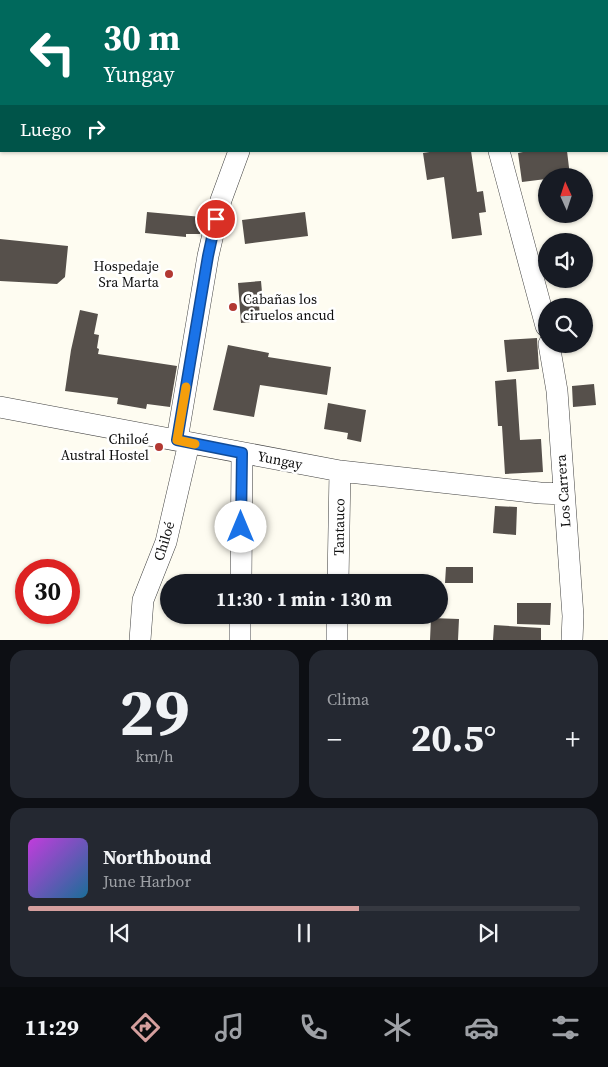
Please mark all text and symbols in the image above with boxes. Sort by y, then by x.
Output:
text: 30 m [103,14,180,62]
icon: left [20,20,85,85]
text: Yungay [103,59,175,89]
icon: right [82,115,110,143]
text: Luego [20,116,72,142]
north arrow [538,168,592,222]
map controls [538,168,593,353]
pin [195,198,237,240]
icon: arrive [202,205,230,233]
button: sound [538,233,593,288]
place label: Hospedaje Sra Marta [93,256,160,292]
marker: Hospedaje Sra Marta [163,268,175,280]
place label: Cabañas los ciruelos ancud [243,289,335,325]
button: search [538,298,593,353]
marker: Cabañas los ciruelos ancud [227,301,239,313]
place label: Chiloé Austral Hostel [61,429,149,465]
marker: Chiloé Austral Hostel [153,441,165,453]
street label: Yungay [256,446,305,474]
street label: Los Carrera [550,453,576,528]
street label: Tantauco [328,498,350,556]
position arrow [214,500,266,552]
street label: Chiloé [149,519,179,563]
speed limit sign: 30 [15,559,80,624]
text: 11:30 · 1 min · 130 m [216,586,392,612]
text: 29 [119,668,190,757]
text: Clima [327,688,369,710]
text: 20.5° [411,712,496,764]
text: − [327,720,342,758]
text: + [565,720,580,758]
text: km/h [135,745,174,767]
text: Northbound [103,844,211,870]
text: June Harbor [103,870,191,892]
icon: previous [106,919,134,947]
icon: pause [290,919,318,947]
icon: next [474,919,502,947]
icon: directions [128,1010,163,1045]
icon: music [212,1010,247,1045]
icon: phone [296,1010,331,1045]
icon: climate [380,1010,415,1045]
icon: car [464,1010,499,1045]
icon: filters [548,1010,583,1045]
text: 11:29 [25,1012,79,1042]

